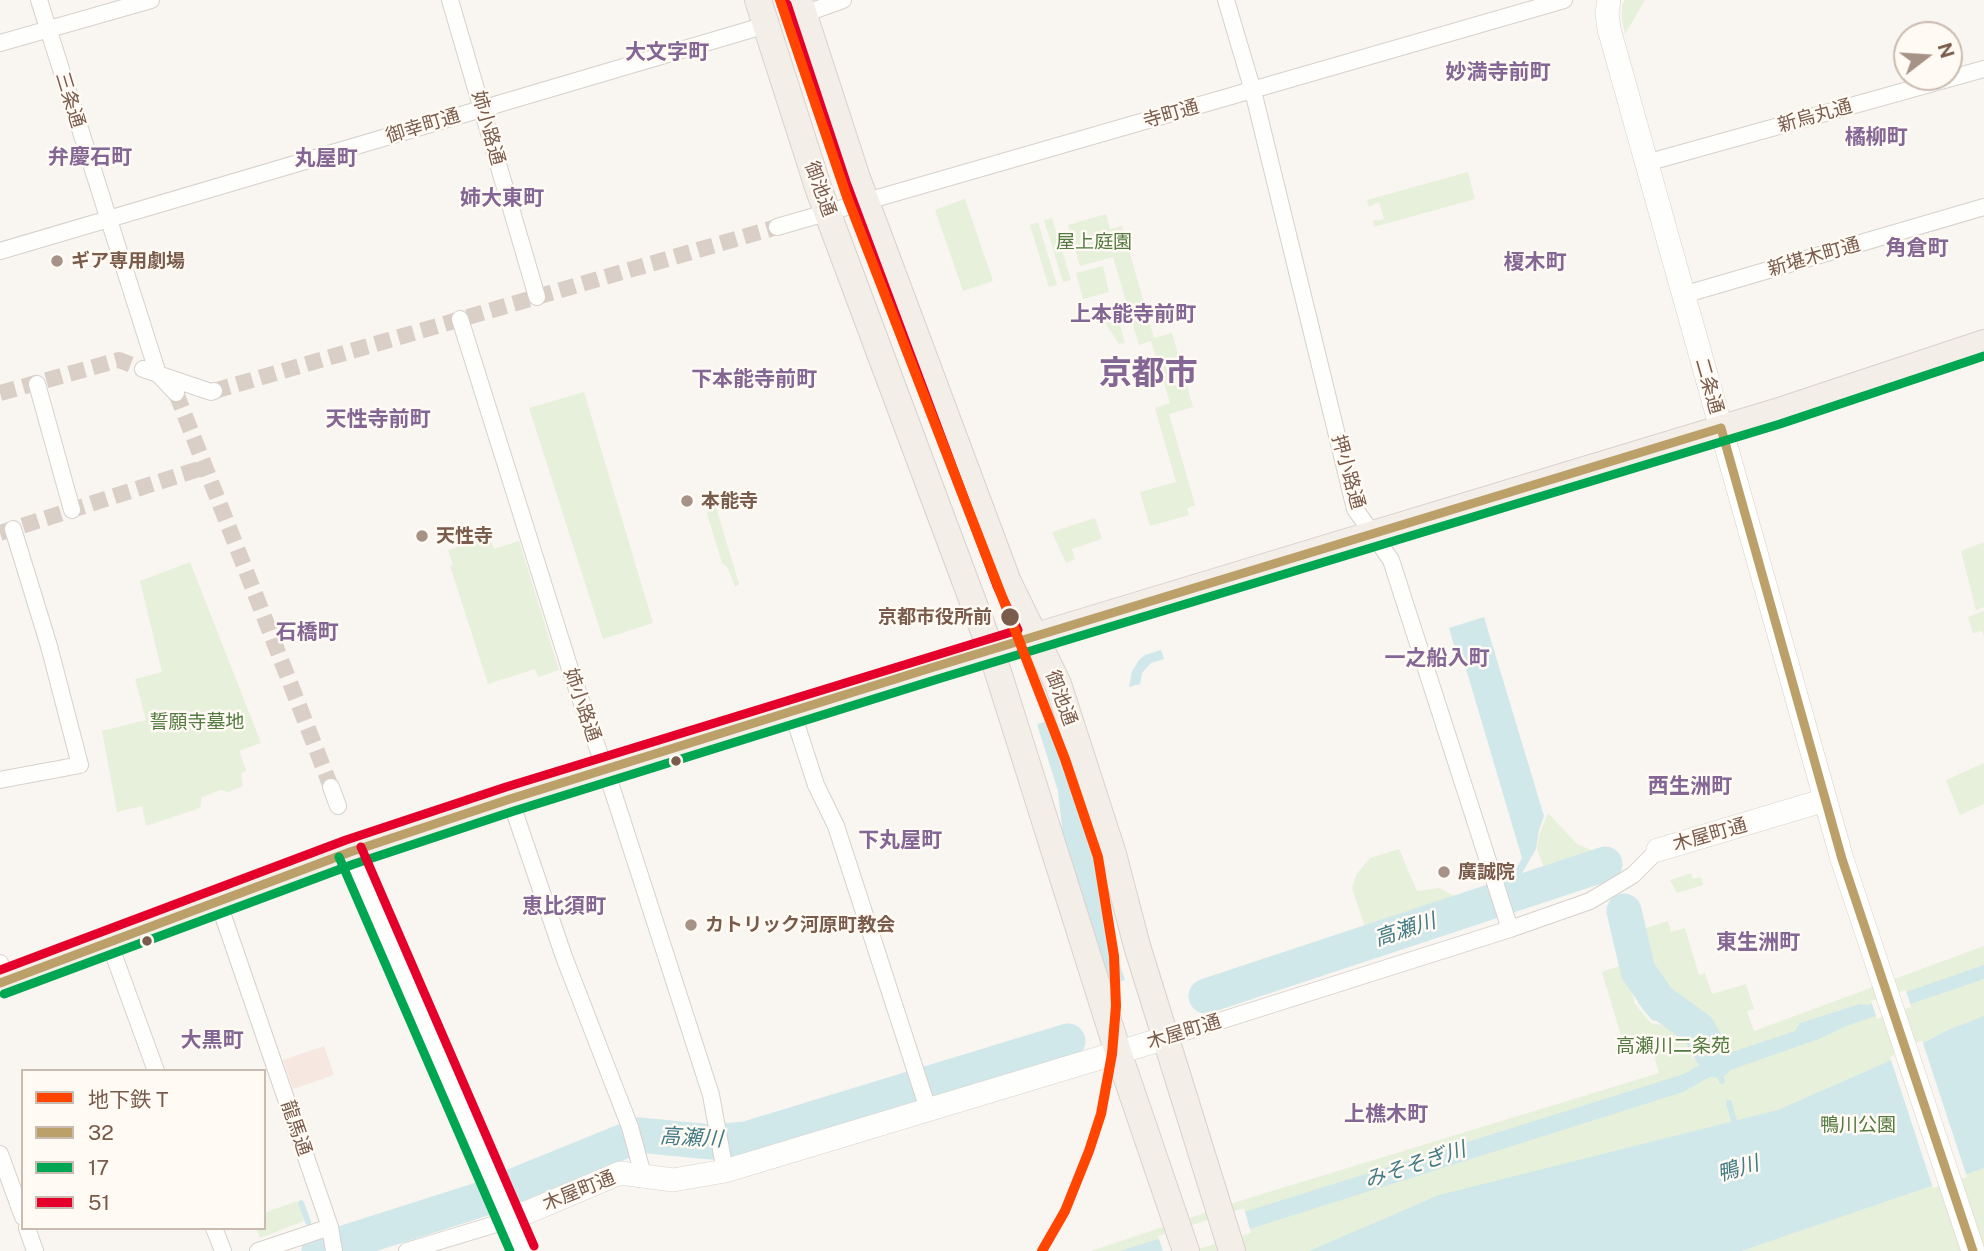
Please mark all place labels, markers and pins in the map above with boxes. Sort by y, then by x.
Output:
place label: ギア専用劇場 [71,250,185,272]
marker: ギア専用劇場 [49,253,65,269]
place label: 本能寺 [701,490,758,512]
marker: 本能寺 [679,493,695,509]
place label: 天性寺 [436,525,493,547]
marker: 天性寺 [414,528,430,544]
place label: 京都市役所前 [878,606,992,628]
marker: 京都市役所前 [999,606,1021,628]
unlabelled marker [669,754,683,768]
place label: 廣誠院 [1458,861,1515,883]
marker: 廣誠院 [1436,864,1452,880]
place label: カトリック河原町教会 [705,914,895,936]
marker: カトリック河原町教会 [683,917,699,933]
unlabelled marker [140,934,154,948]

